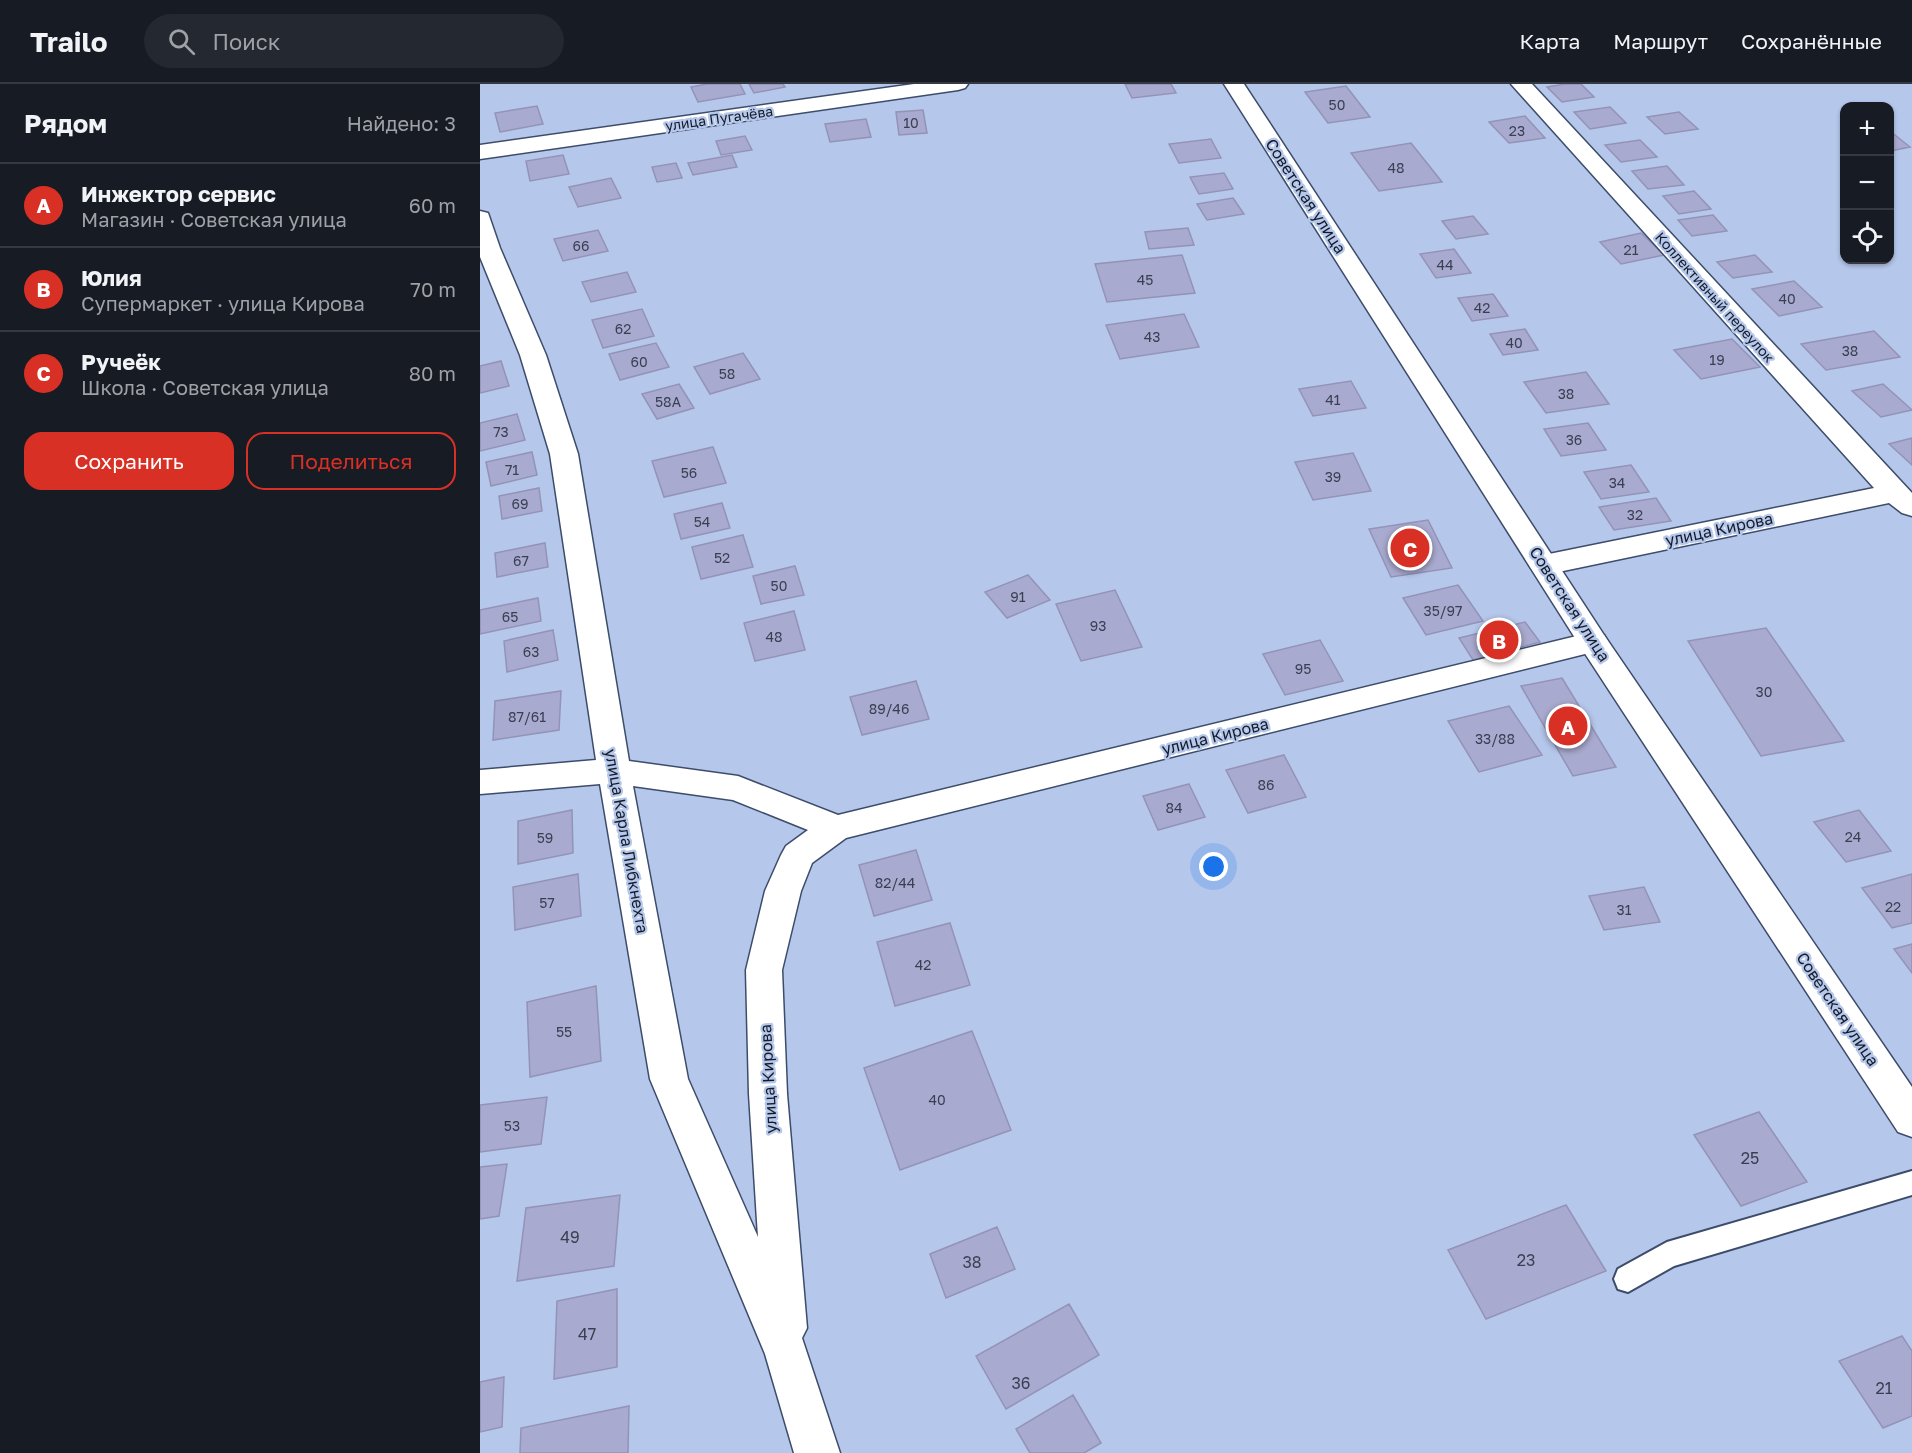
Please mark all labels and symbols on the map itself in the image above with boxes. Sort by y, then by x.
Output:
house number: 50 [1329,96,1345,113]
street label: улица Пугачёва [664,102,774,134]
house number: 10 [903,114,919,131]
house number: 23 [1509,122,1525,139]
street label: Советская улица [1261,135,1351,257]
house number: 48 [1387,159,1405,176]
street label: Коллективный переулок [1652,228,1778,366]
house number: 66 [573,237,589,254]
house number: 21 [1624,241,1639,258]
house number: 44 [1436,256,1454,273]
house number: 45 [1137,271,1153,288]
house number: 40 [1778,290,1796,307]
house number: 42 [1474,299,1490,316]
house number: 62 [615,320,631,337]
house number: 43 [1144,328,1160,345]
house number: 40 [1505,334,1523,351]
house number: 38 [1842,342,1858,359]
house number: 19 [1709,351,1725,368]
house number: 60 [630,353,648,370]
house number: 58 [719,365,735,382]
house number: 38 [1558,385,1574,402]
house number: 41 [1325,391,1341,408]
house number: 58А [655,393,682,410]
house number: 73 [493,423,509,440]
house number: 36 [1566,431,1582,448]
house number: 71 [505,461,519,478]
house number: 56 [681,464,697,481]
house number: 39 [1325,468,1341,485]
house number: 34 [1609,474,1625,491]
house number: 69 [512,495,528,512]
house number: 32 [1627,506,1643,523]
street label: улица Кирова [1663,508,1775,550]
house number: 54 [694,513,710,530]
pin: C [1390,526,1430,570]
street label: Советская улица [1525,543,1615,665]
house number: 52 [714,549,730,566]
house number: 67 [513,552,529,569]
house number: 50 [771,577,787,594]
house number: 91 [1010,588,1026,605]
house number: 35/97 [1424,602,1462,619]
house number: 65 [502,608,518,625]
house number: 93 [1090,617,1106,634]
pin: B [1480,618,1518,662]
house number: 48 [765,628,783,645]
house number: 63 [523,643,539,660]
house number: 95 [1295,660,1311,677]
house number: 30 [1756,683,1772,700]
house number: 89/46 [869,700,909,717]
pin: A [1548,704,1588,748]
house number: 87/61 [508,708,546,725]
street label: улица Кирова [1160,713,1270,759]
house number: 33/88 [1475,730,1515,747]
street label: улица Карла Либкнехта [601,747,653,935]
house number: 86 [1257,776,1275,793]
house number: 84 [1165,799,1183,816]
house number: 24 [1845,828,1861,845]
house number: 59 [537,829,553,846]
your location [1199,852,1228,881]
house number: 82/44 [875,874,915,891]
house number: 57 [539,894,555,911]
house number: 22 [1885,898,1901,915]
house number: 31 [1617,901,1632,918]
street label: Советская улица [1792,948,1884,1070]
house number: 42 [915,956,931,973]
house number: 55 [556,1023,572,1040]
street label: улица Кирова [755,1024,781,1134]
house number: 40 [928,1091,946,1108]
house number: 53 [504,1117,520,1134]
house number: 25 [1741,1148,1759,1168]
house number: 49 [560,1227,580,1247]
house number: 23 [1517,1250,1535,1270]
house number: 38 [962,1252,982,1272]
house number: 47 [578,1324,596,1344]
house number: 36 [1011,1373,1031,1393]
house number: 21 [1875,1378,1893,1398]

